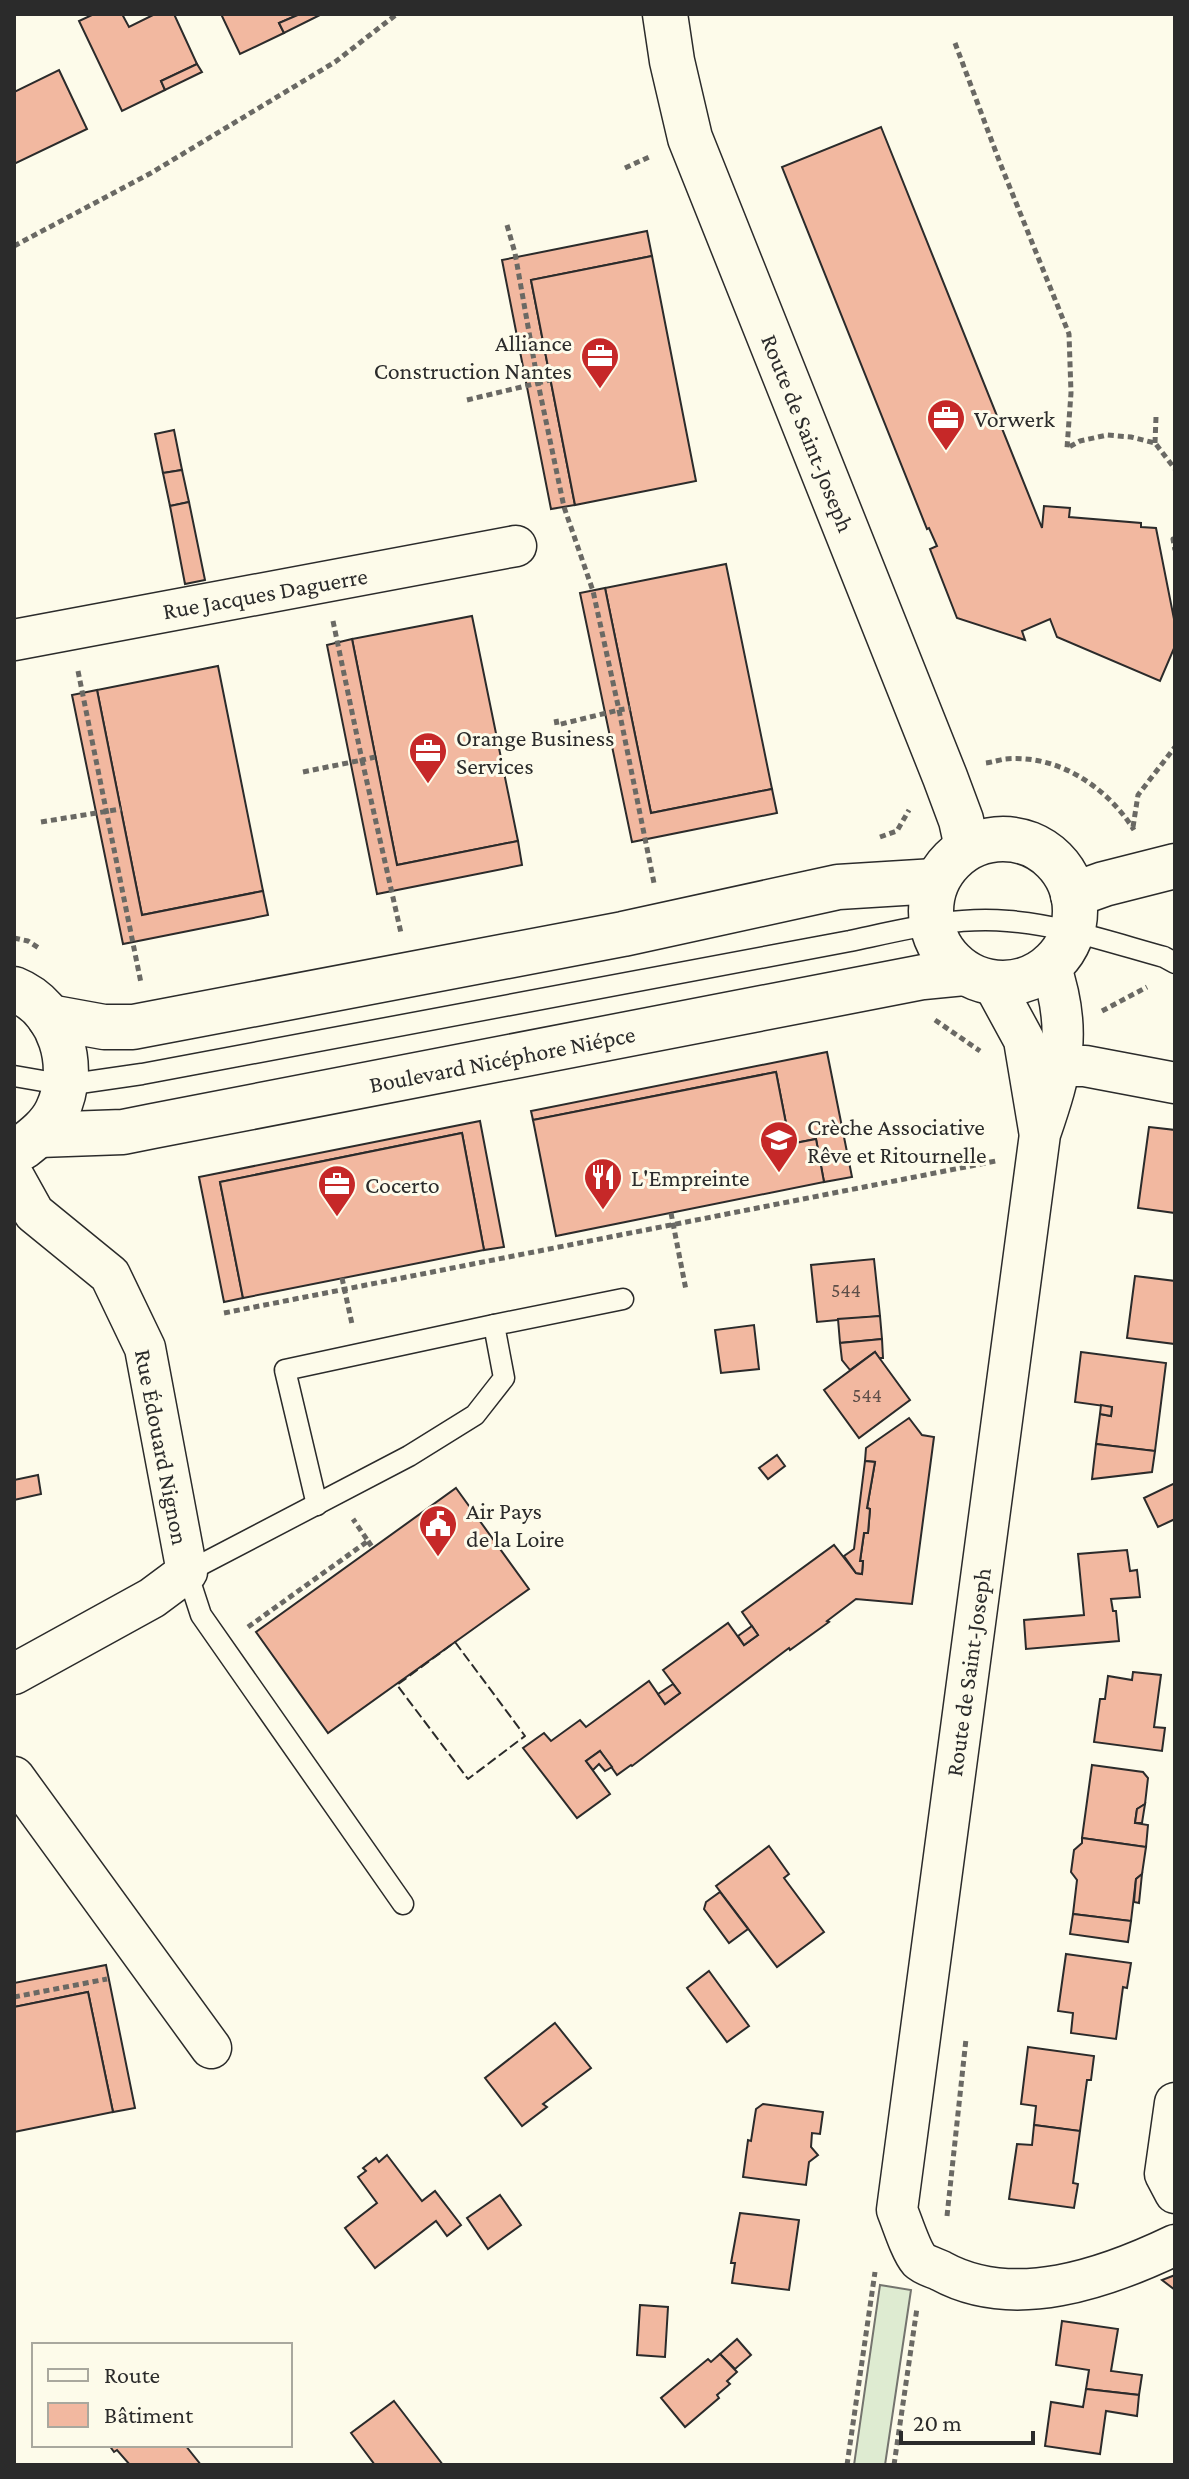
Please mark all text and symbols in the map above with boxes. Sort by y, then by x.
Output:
place label: Alliance Construction Nantes [374,329,572,384]
street label: Route de Saint-Joseph [756,330,860,536]
office icon: Alliance Construction Nantes [579,335,621,390]
office icon: Vorwerk [925,397,967,452]
place label: Vorwerk [974,405,1056,432]
street label: Rue Jacques Daguerre [161,562,369,624]
place label: Orange Business Services [456,724,615,779]
office icon: Orange Business Services [407,730,449,785]
street label: Boulevard Nicéphore Niépce [367,1020,637,1098]
place label: Crèche Associative Rêve et Ritournelle [807,1113,987,1168]
school or university icon: Crèche Associative Rêve et Ritournelle [758,1119,800,1174]
restaurant icon: L'Empreinte [582,1156,624,1211]
office icon: Cocerto [316,1163,358,1218]
place label: L'Empreinte [631,1164,749,1191]
place label: Cocerto [365,1171,440,1198]
house number: 544 [831,1279,861,1301]
street label: Rue Édouard Nignon [130,1347,194,1547]
house number: 544 [852,1384,882,1406]
place label: Air Pays de la Loire [466,1497,564,1552]
public building icon: Air Pays de la Loire [417,1503,459,1558]
street label: Route de Saint-Joseph [940,1566,996,1778]
legend [32,2343,292,2447]
text: Route [104,2361,160,2388]
scale bar [901,2395,1033,2445]
text: Bâtiment [104,2401,194,2428]
text: 20 m [913,2409,962,2436]

